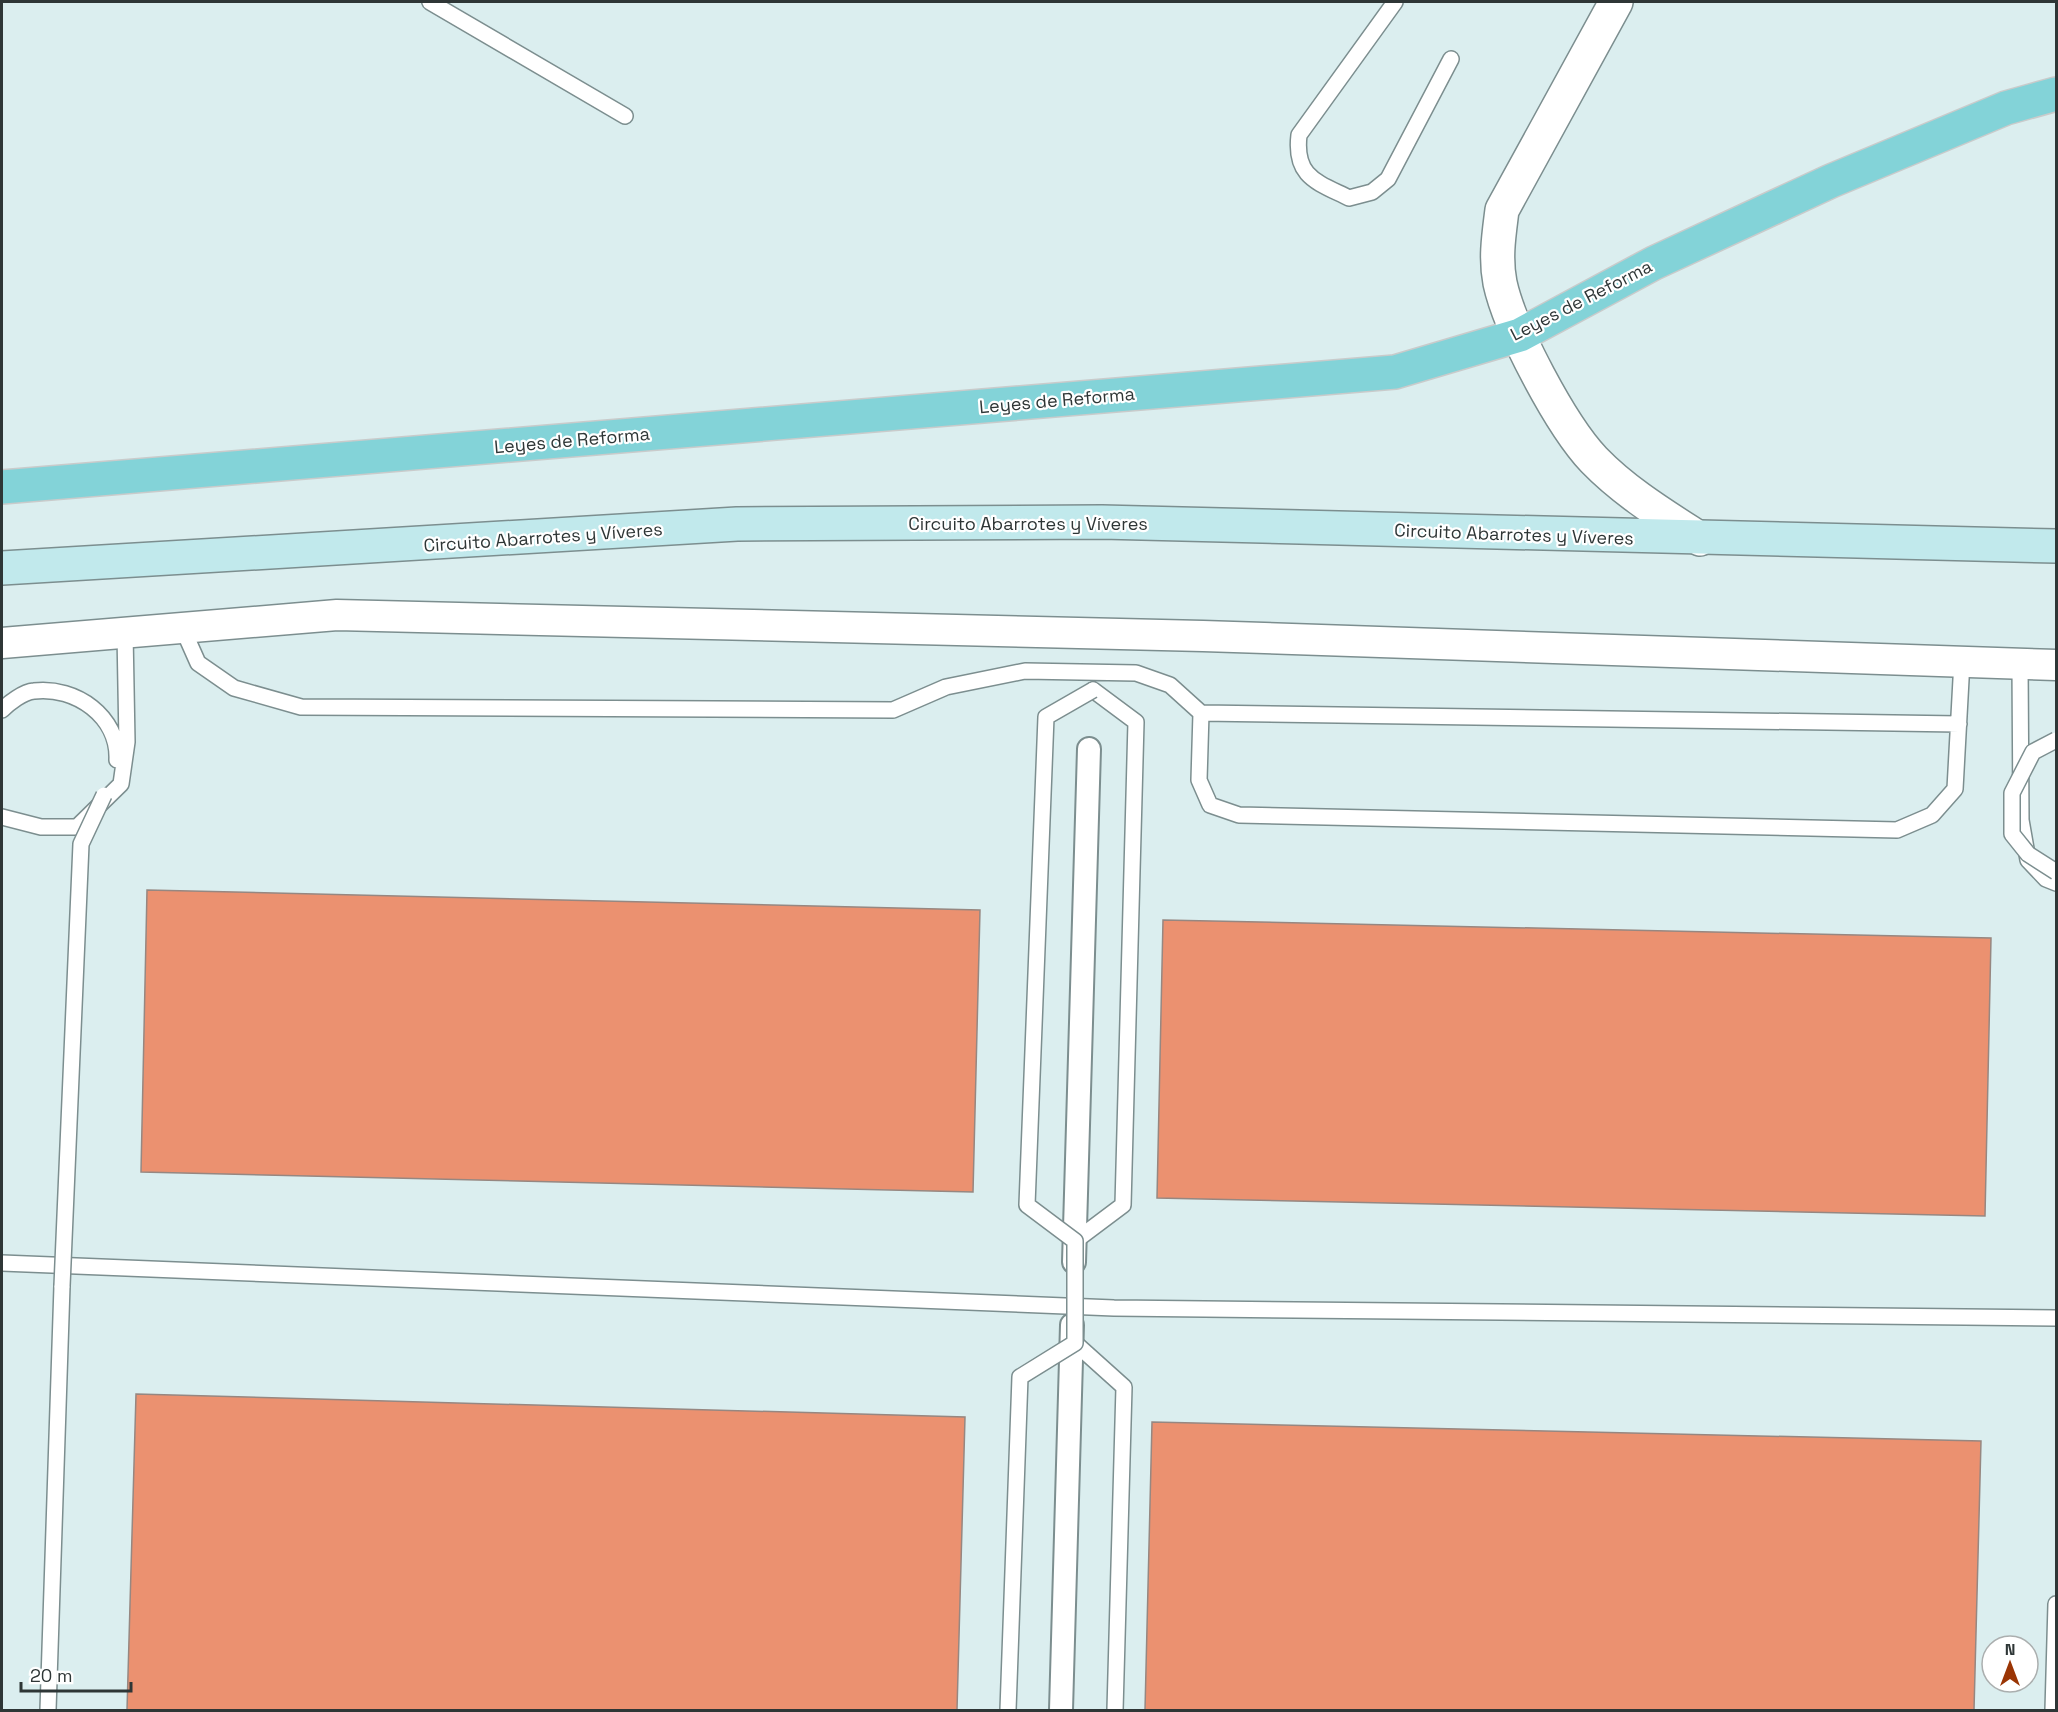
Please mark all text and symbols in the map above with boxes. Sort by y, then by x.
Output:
street label: Leyes de Reforma [1506,254,1656,346]
street label: Leyes de Reforma [978,382,1136,418]
street label: Leyes de Reforma [493,422,651,458]
street label: Circuito Abarrotes y Víveres [908,512,1148,535]
street label: Circuito Abarrotes y Víveres [423,517,663,557]
street label: Circuito Abarrotes y Víveres [1394,518,1634,550]
north arrow [1980,1634,2040,1694]
text: N [2005,1639,2015,1660]
scale bar [21,1655,130,1693]
text: 20 m [30,1664,73,1687]

